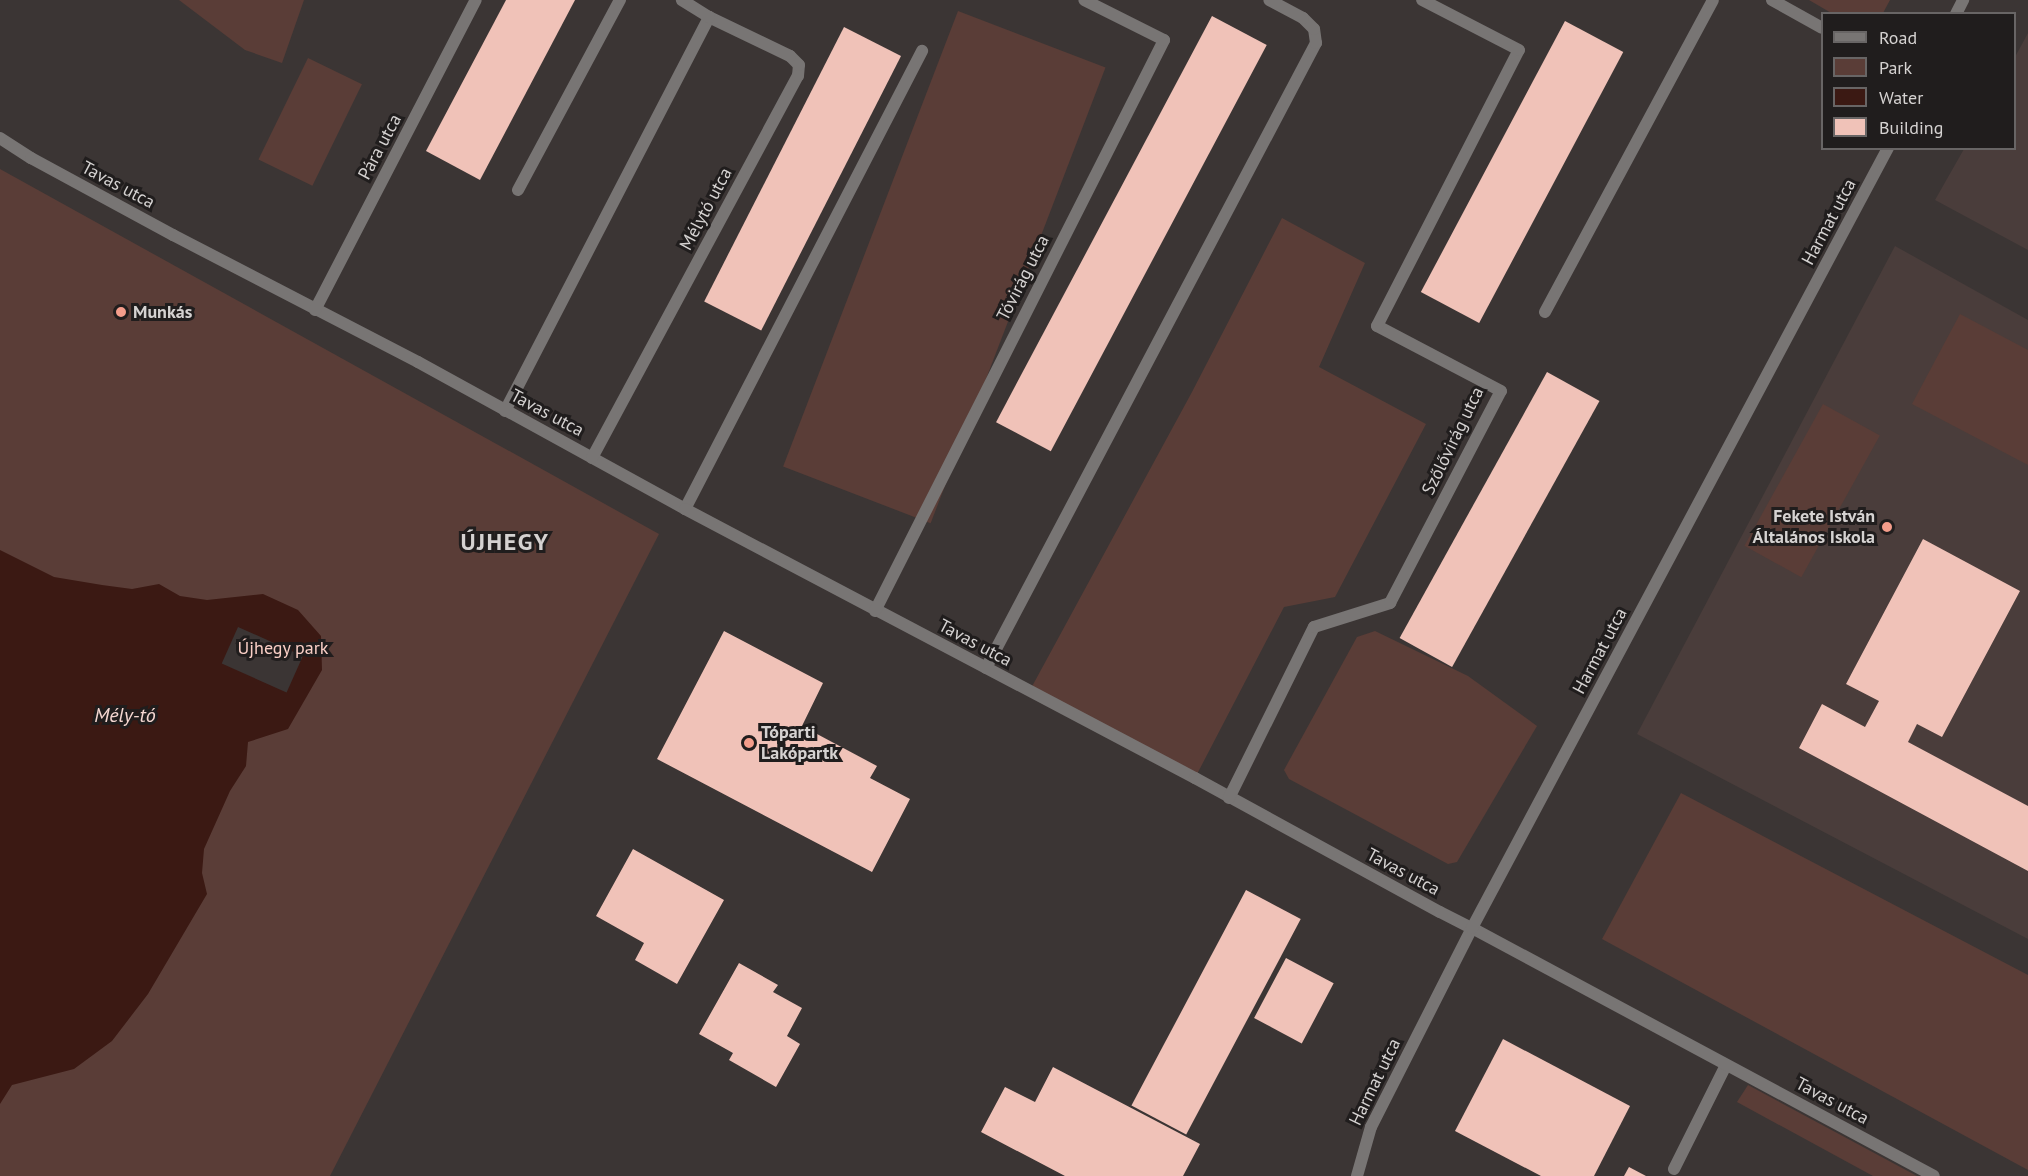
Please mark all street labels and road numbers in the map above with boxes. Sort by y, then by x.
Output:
street label: Pára utca [354,111,406,183]
street label: Tavas utca [78,157,158,213]
street label: Mélytó utca [675,164,737,254]
street label: Harmat utca [1797,175,1861,269]
street label: Tóvirág utca [992,232,1054,324]
street label: Szőlővirág utca [1418,383,1488,499]
street label: Tavas utca [507,385,587,441]
street label: Harmat utca [1568,604,1632,698]
street label: Tavas utca [935,615,1015,671]
street label: Tavas utca [1363,844,1443,900]
street label: Harmat utca [1345,1035,1405,1129]
street label: Tavas utca [1792,1073,1872,1129]

